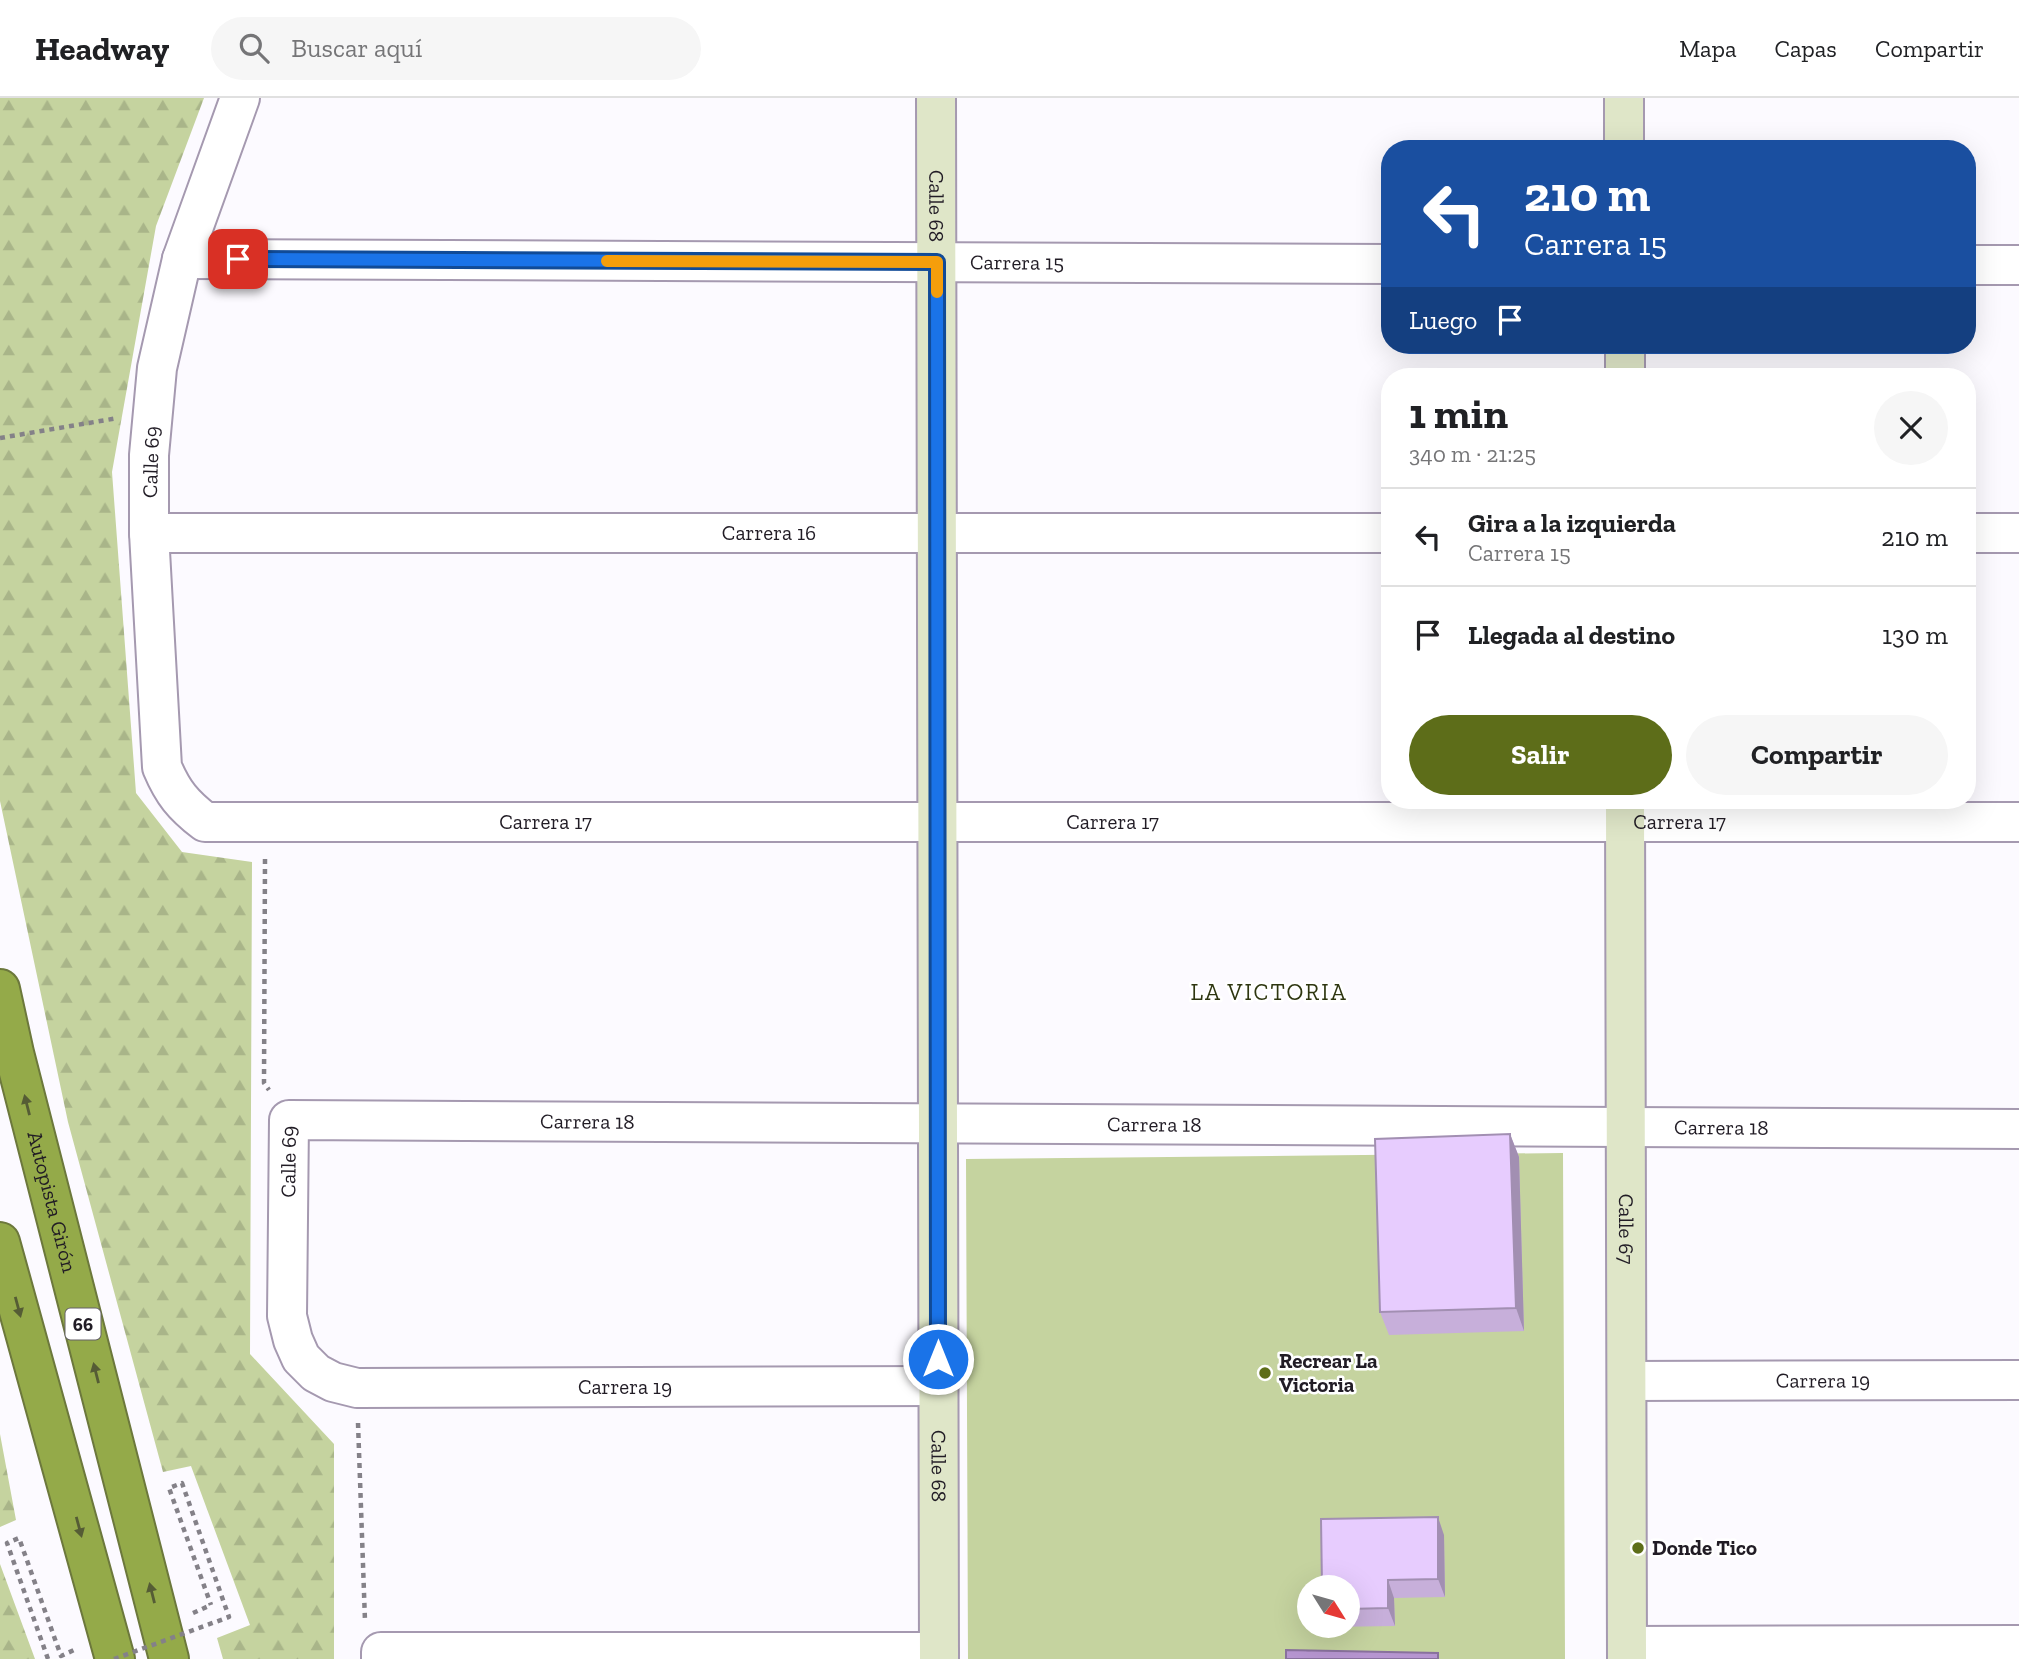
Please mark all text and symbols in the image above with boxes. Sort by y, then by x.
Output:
search box [211,17,701,80]
text: Headway [35,29,169,68]
icon: search [235,29,273,67]
text: Buscar aquí [291,32,422,64]
text: Mapa [1679,34,1736,63]
text: Capas [1774,34,1837,63]
text: Compartir [1875,34,1984,63]
text: 210 m [1524,165,1650,224]
icon: left [1409,168,1500,259]
street label: Calle 68 [924,170,949,242]
text: Carrera 15 [1524,225,1667,263]
pin [208,229,268,289]
icon: arrive [219,240,257,278]
street label: Carrera 15 [970,249,1064,275]
icon: arrive [1491,301,1529,339]
text: Luego [1409,304,1477,336]
text: 1 min [1409,388,1508,439]
button: close [1874,391,1948,465]
street label: Calle 69 [137,426,164,498]
text: 340 m · 21:25 [1409,440,1536,468]
text: Gira a la izquierda [1468,507,1676,539]
icon: left [1409,518,1447,556]
street label: Carrera 16 [722,520,816,545]
text: 210 m [1881,521,1948,553]
text: Carrera 15 [1468,539,1571,567]
icon: arrive [1409,616,1447,654]
text: Llegada al destino [1468,619,1675,651]
text: 130 m [1882,619,1948,651]
button: Salir [1409,715,1672,795]
button: Compartir [1686,715,1948,795]
street label: Carrera 17 [499,809,592,834]
street label: Carrera 17 [1066,809,1159,834]
street label: Carrera 17 [1633,809,1726,834]
district label: LA VICTORIA [1190,978,1348,1006]
one-way arrow [21,1094,32,1116]
street label: Carrera 18 [540,1108,635,1134]
street label: Carrera 18 [1107,1111,1202,1137]
street label: Carrera 18 [1674,1114,1769,1140]
street label: Calle 69 [275,1126,301,1198]
street label: Autopista Girón [22,1128,83,1275]
street label: Calle 67 [1614,1194,1639,1264]
one-way arrow [13,1297,24,1319]
road number: 66 [66,1308,100,1340]
position arrow [901,1322,975,1396]
place label: Recrear La Victoria [1279,1348,1378,1397]
one-way arrow [90,1361,101,1383]
marker: Recrear La Victoria [1257,1365,1273,1381]
street label: Carrera 19 [1776,1367,1870,1393]
street label: Carrera 19 [578,1374,672,1399]
street label: Calle 68 [927,1430,952,1502]
one-way arrow [74,1516,85,1538]
place label: Donde Tico [1652,1535,1757,1560]
marker: Donde Tico [1630,1540,1646,1556]
north arrow [1297,1575,1360,1638]
map controls [1297,1575,1360,1638]
one-way arrow [146,1582,157,1604]

